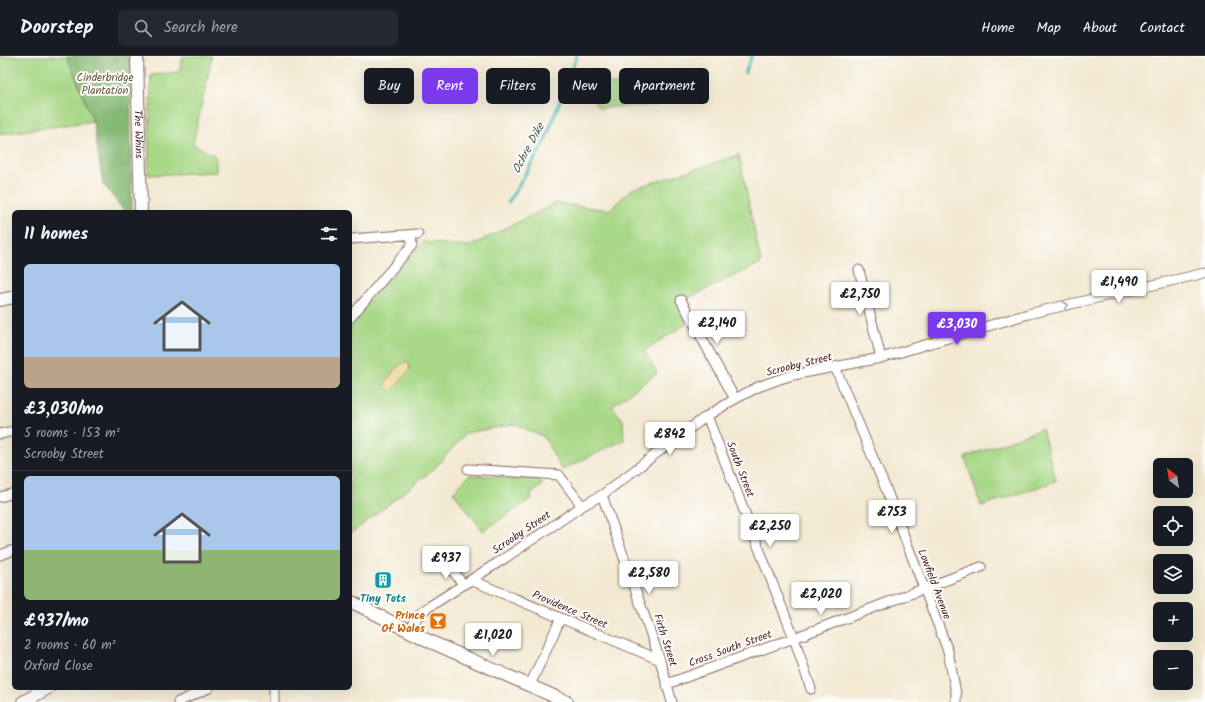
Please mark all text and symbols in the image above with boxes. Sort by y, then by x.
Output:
search box [118,10,398,46]
text: Doorstep [20,13,94,43]
text: Search here [164,16,238,40]
icon: search [132,17,154,39]
text: Home [981,17,1015,39]
text: Map [1037,17,1061,39]
text: About [1083,17,1117,39]
text: Contact [1139,17,1185,39]
chip: Buy [364,68,414,104]
chip: Rent [422,68,478,104]
chip: Filters [486,68,550,104]
chip: New [558,68,611,104]
chip: Apartment [619,68,709,104]
park label: Cinderbridge Plantation [77,69,133,100]
street label: The Whins [128,109,148,159]
water label: Ochre Dike [507,118,550,177]
text: 11 homes [24,221,88,248]
icon: filters [318,223,340,245]
pin: £1,490 [1086,270,1152,304]
text: £1,490 [1100,272,1138,293]
pin: £2,750 [827,282,893,316]
text: £2,750 [840,284,880,305]
icon: home [146,290,218,362]
one-way arrow [1062,302,1069,310]
pin: £2,140 [684,311,750,345]
pin: £3,030 [924,312,990,346]
text: £2,140 [698,313,736,334]
text: £3,030 [937,314,977,335]
street label: Scrooby Street [764,348,835,382]
text: £3,030/mo [24,396,103,423]
pin: £842 [646,422,694,456]
text: 5 rooms · 153 m² [24,423,120,444]
text: £842 [654,424,686,445]
street label: South Street [721,439,759,501]
text: Scrooby Street [24,444,104,465]
north arrow [1153,458,1193,498]
map controls [1153,458,1193,690]
pin: £753 [868,500,916,534]
icon: home [146,502,218,574]
text: £753 [877,502,907,523]
street label: Scrooby Street [489,506,555,559]
button: locate [1153,506,1193,546]
pin: £2,250 [737,514,803,548]
text: £2,250 [749,516,791,537]
pin: £937 [422,546,470,580]
street label: Lowfield Avenue [912,547,956,622]
text: £937 [431,548,461,569]
button: layers [1153,554,1193,594]
pin: £2,580 [616,561,682,595]
text: £2,580 [628,563,670,584]
building icon: Tiny Tots [373,570,393,590]
pin: £2,020 [788,582,854,616]
text: £2,020 [800,584,842,605]
street label: Providence Street [529,586,611,634]
place label: Tiny Tots [360,590,407,608]
button: + [1153,602,1193,642]
place label: Prince Of Wales [381,607,426,638]
text: £937/mo [24,608,89,635]
bar icon: Prince Of Wales [428,611,448,631]
street label: Firth Street [648,612,682,670]
pin: £1,020 [460,623,526,657]
text: £1,020 [474,625,512,646]
street label: Cross South Street [686,625,775,672]
text: 2 rooms · 60 m² [24,635,116,656]
button: − [1153,650,1193,690]
text: Oxford Close [24,656,93,677]

